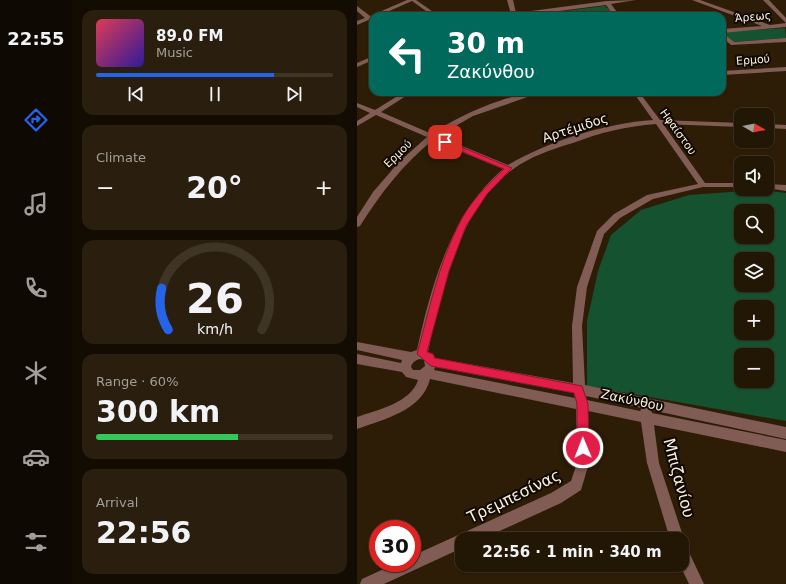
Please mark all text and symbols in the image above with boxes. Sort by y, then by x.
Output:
street label: Άρεως [734,9,772,25]
text: 89.0 FM [156,27,223,45]
text: 30 m [447,27,525,60]
text: 22:55 [7,28,65,49]
icon: left [381,28,433,80]
text: Music [156,45,193,60]
street label: Ερμού [736,52,770,68]
text: Ζακύνθου [447,61,535,82]
icon: previous [125,83,147,105]
icon: pause [204,83,226,105]
icon: next [283,83,305,105]
icon: directions [22,106,50,134]
street label: Ηφαίστου [657,107,699,157]
north arrow [734,108,774,148]
map controls [734,108,774,388]
street label: Αρτέμιδος [540,110,610,146]
pin [428,125,462,159]
icon: arrive [434,131,456,153]
street label: Ερμού [381,138,415,170]
text: Climate [96,150,146,165]
button: sound [734,156,774,196]
text: 20° [186,170,243,205]
text: − [96,175,114,200]
text: + [315,175,333,200]
icon: music [22,190,50,218]
button: search [734,204,774,244]
button: layers [734,252,774,292]
icon: phone [22,274,50,302]
text: 26 [186,274,243,323]
button: + [734,300,774,340]
text: km/h [196,321,233,337]
button: − [734,348,774,388]
icon: climate [22,359,50,387]
text: Range · 60% [96,374,179,389]
street label: Ζακύνθου [599,386,665,414]
text: 300 km [96,394,220,429]
position arrow [562,427,604,469]
street label: Μπιζανίου [659,436,699,520]
icon: car [22,443,50,471]
street label: Τρεμπεσίνας [463,465,564,527]
text: Arrival [96,495,138,510]
text: 22:56 [96,515,192,550]
speed limit sign: 30 [369,520,421,572]
icon: filters [22,528,50,556]
text: 22:56 · 1 min · 340 m [482,543,662,561]

